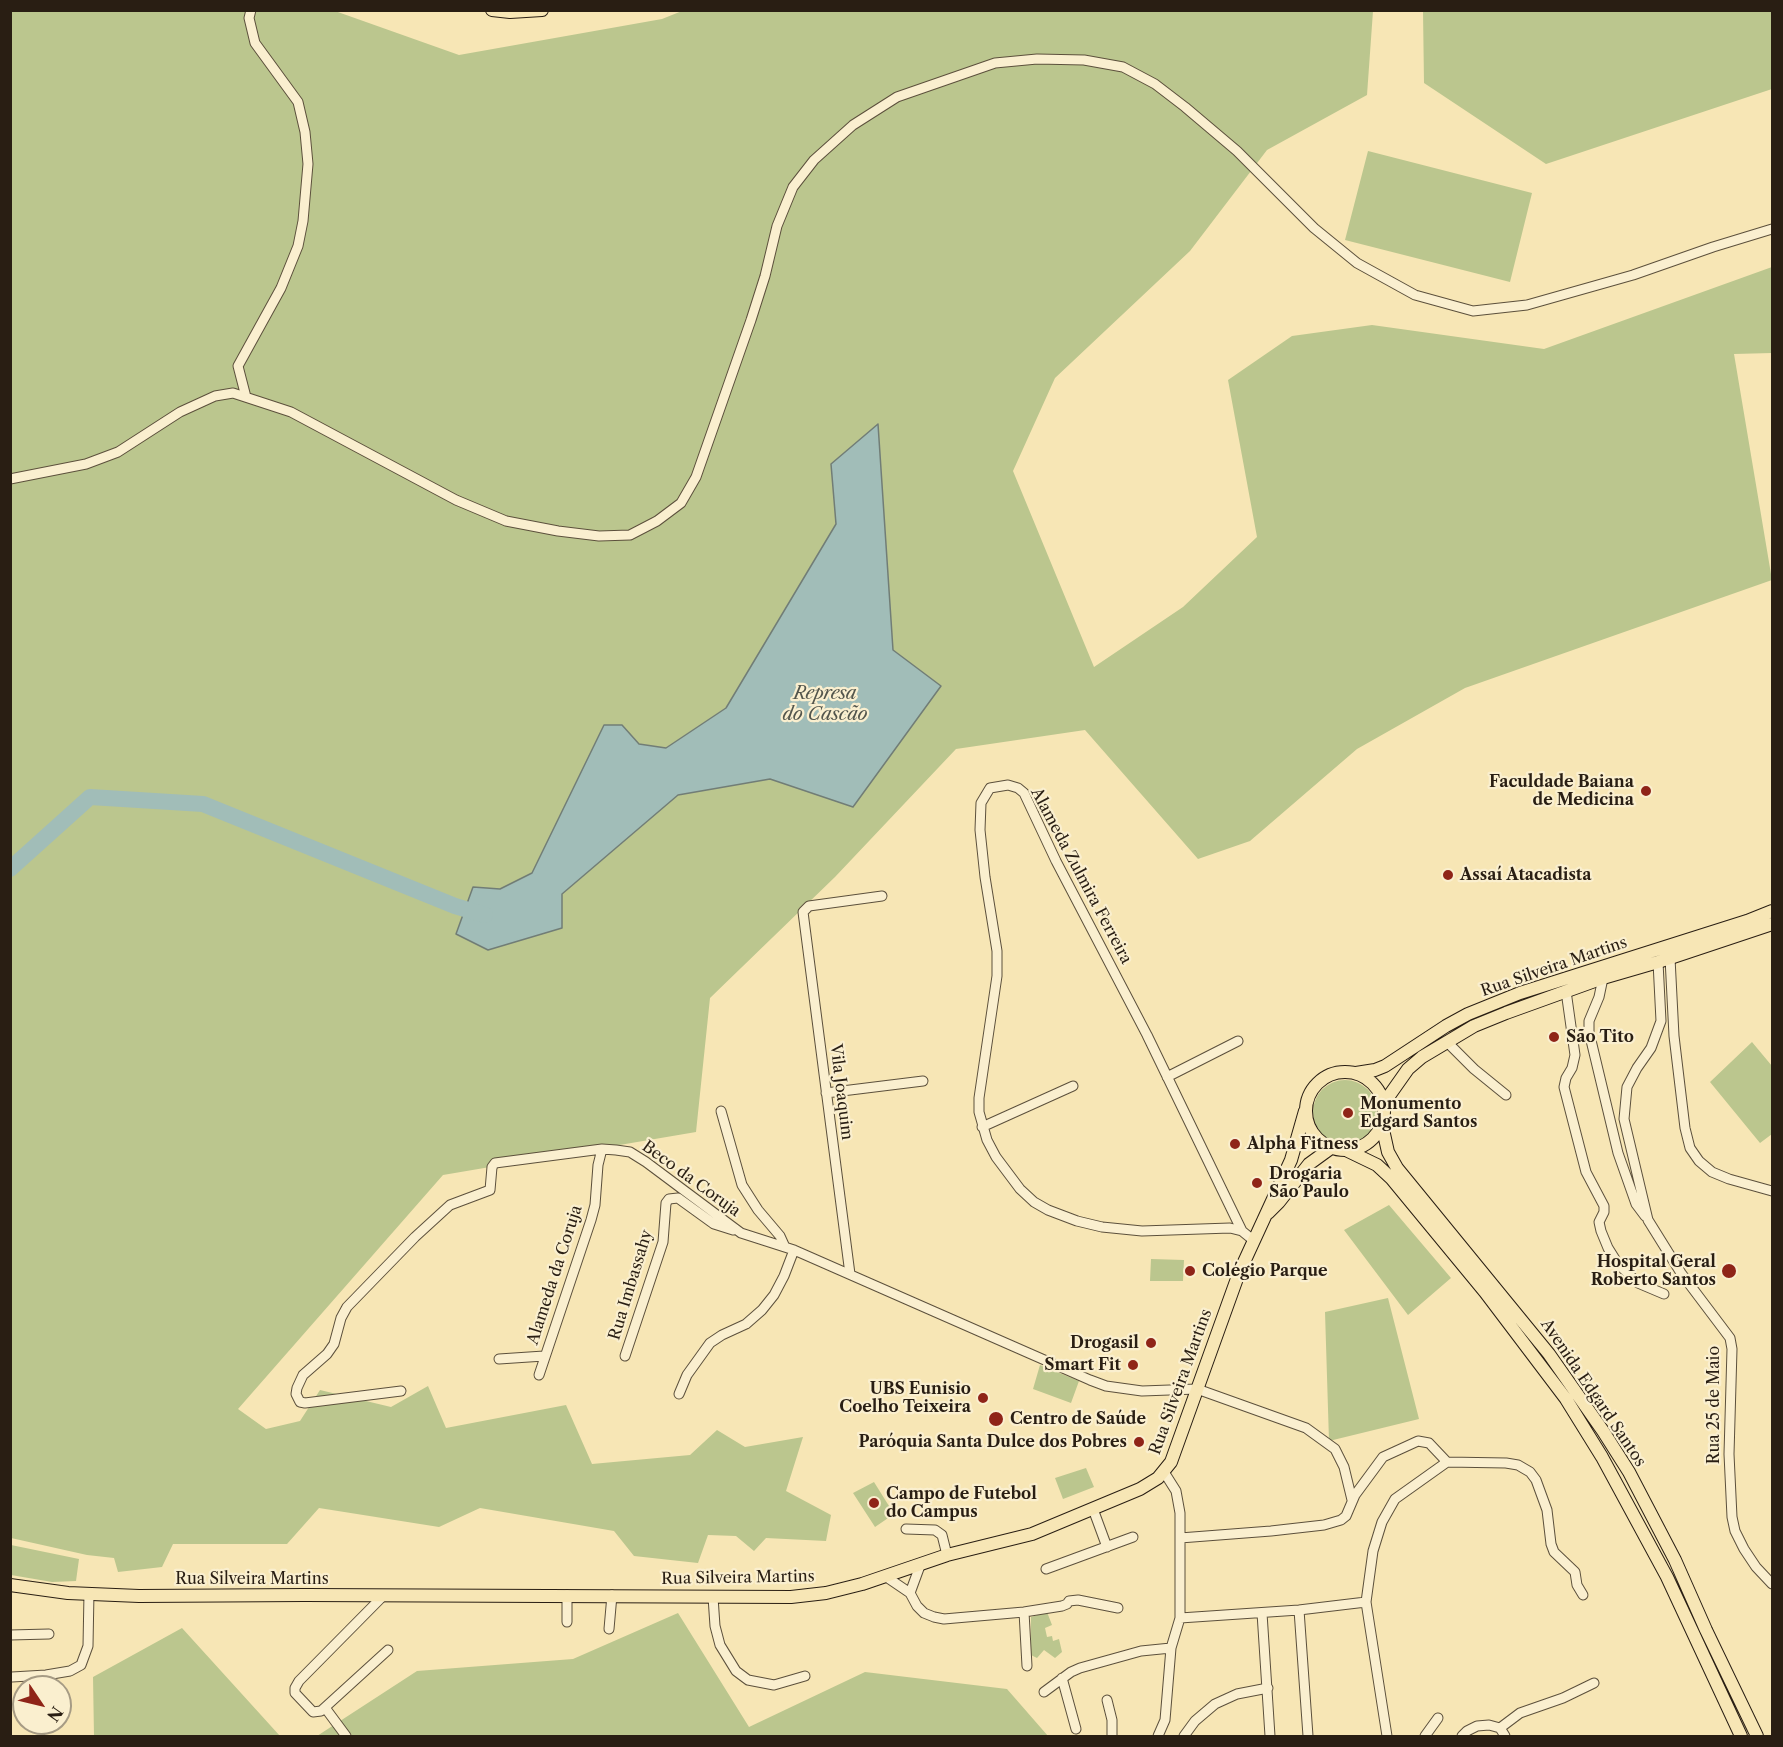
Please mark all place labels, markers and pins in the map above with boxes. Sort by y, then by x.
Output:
place label: Faculdade Baiana de Medicina [1489,772,1634,810]
marker: Faculdade Baiana de Medicina [1639,784,1653,798]
place label: Assaí Atacadista [1460,865,1592,885]
marker: Assaí Atacadista [1441,868,1455,882]
place label: São Tito [1566,1027,1634,1047]
marker: São Tito [1547,1030,1561,1044]
place label: Monumento Edgard Santos [1360,1094,1477,1132]
marker: Monumento Edgard Santos [1341,1106,1355,1120]
place label: Alpha Fitness [1247,1134,1358,1154]
marker: Alpha Fitness [1228,1137,1242,1151]
place label: Drogaria São Paulo [1269,1164,1349,1202]
marker: Drogaria São Paulo [1250,1176,1264,1190]
place label: Hospital Geral Roberto Santos [1591,1252,1716,1290]
place label: Colégio Parque [1202,1261,1328,1281]
marker: Hospital Geral Roberto Santos [1720,1262,1738,1280]
marker: Colégio Parque [1183,1264,1197,1278]
place label: Drogasil [1070,1333,1139,1353]
marker: Drogasil [1144,1336,1158,1350]
place label: Smart Fit [1044,1355,1121,1375]
marker: Smart Fit [1126,1358,1140,1372]
place label: UBS Eunisio Coelho Teixeira [839,1379,971,1417]
marker: UBS Eunisio Coelho Teixeira [976,1391,990,1405]
place label: Centro de Saúde [1010,1409,1146,1429]
marker: Centro de Saúde [987,1410,1005,1428]
place label: Paróquia Santa Dulce dos Pobres [859,1432,1127,1452]
marker: Paróquia Santa Dulce dos Pobres [1132,1435,1146,1449]
place label: Campo de Futebol do Campus [886,1484,1037,1522]
marker: Campo de Futebol do Campus [867,1496,881,1510]

